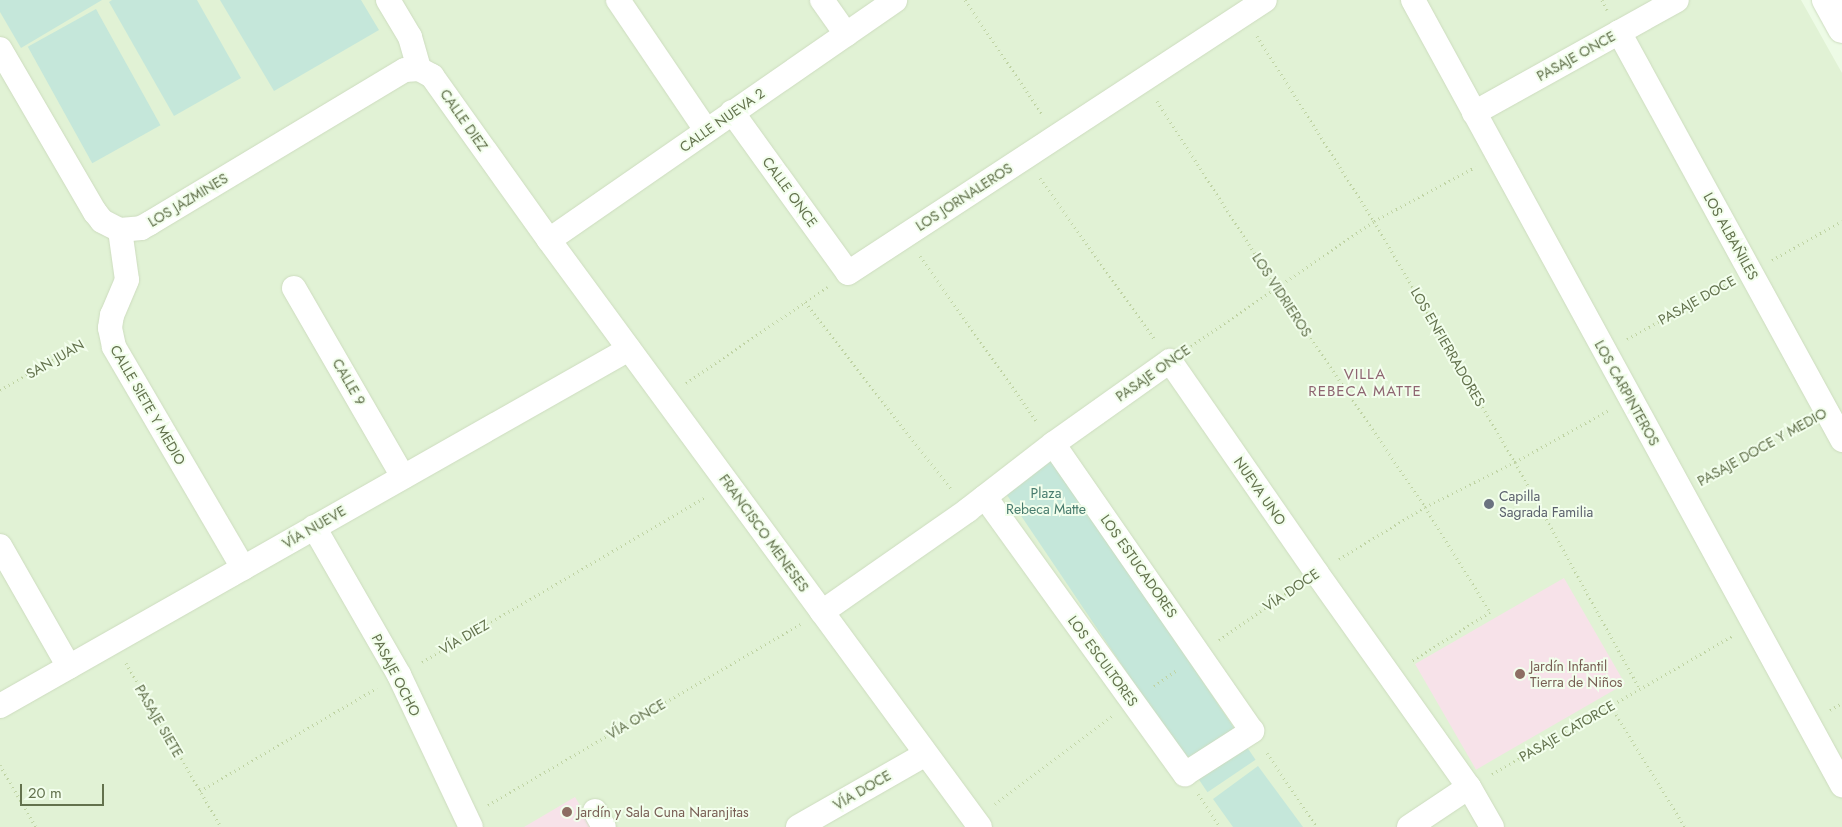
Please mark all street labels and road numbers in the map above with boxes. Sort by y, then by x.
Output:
street label: PASAJE ONCE [1534,27,1618,85]
street label: CALLE NUEVA 2 [676,85,768,155]
street label: CALLE DIEZ [437,86,491,154]
street label: CALLE ONCE [759,154,821,230]
street label: LOS JORNALEROS [913,160,1015,234]
street label: LOS JAZMINES [145,170,231,230]
street label: LOS ALBAÑILES [1700,189,1762,283]
street label: LOS VIDRIEROS [1249,250,1315,340]
street label: PASAJE DOCE [1655,272,1739,328]
street label: LOS ENFIERRADORES [1407,285,1489,409]
street label: SAN JUAN [23,336,87,382]
street label: LOS CARPINTEROS [1591,337,1663,449]
street label: PASAJE ONCE [1112,341,1194,405]
street label: CALLE SIETE Y MEDIO [107,342,189,468]
street label: CALLE 9 [329,356,369,408]
street label: PASAJE DOCE Y MEDIO [1694,404,1830,490]
street label: NUEVA UNO [1230,454,1290,528]
street label: FRANCISCO MENESES [716,471,812,595]
street label: VÍA NUEVE [279,502,349,552]
street label: LOS ESTUCADORES [1097,511,1181,621]
street label: VÍA DOCE [1260,565,1322,615]
street label: LOS ESCULTORES [1064,612,1142,710]
street label: VÍA DIEZ [436,616,492,658]
street label: PASAJE OCHO [368,631,424,719]
street label: PASAJE SIETE [131,682,187,760]
street label: VÍA ONCE [604,695,668,743]
street label: PASAJE CATORCE [1516,697,1618,765]
street label: VÍA DOCE [830,767,894,813]

